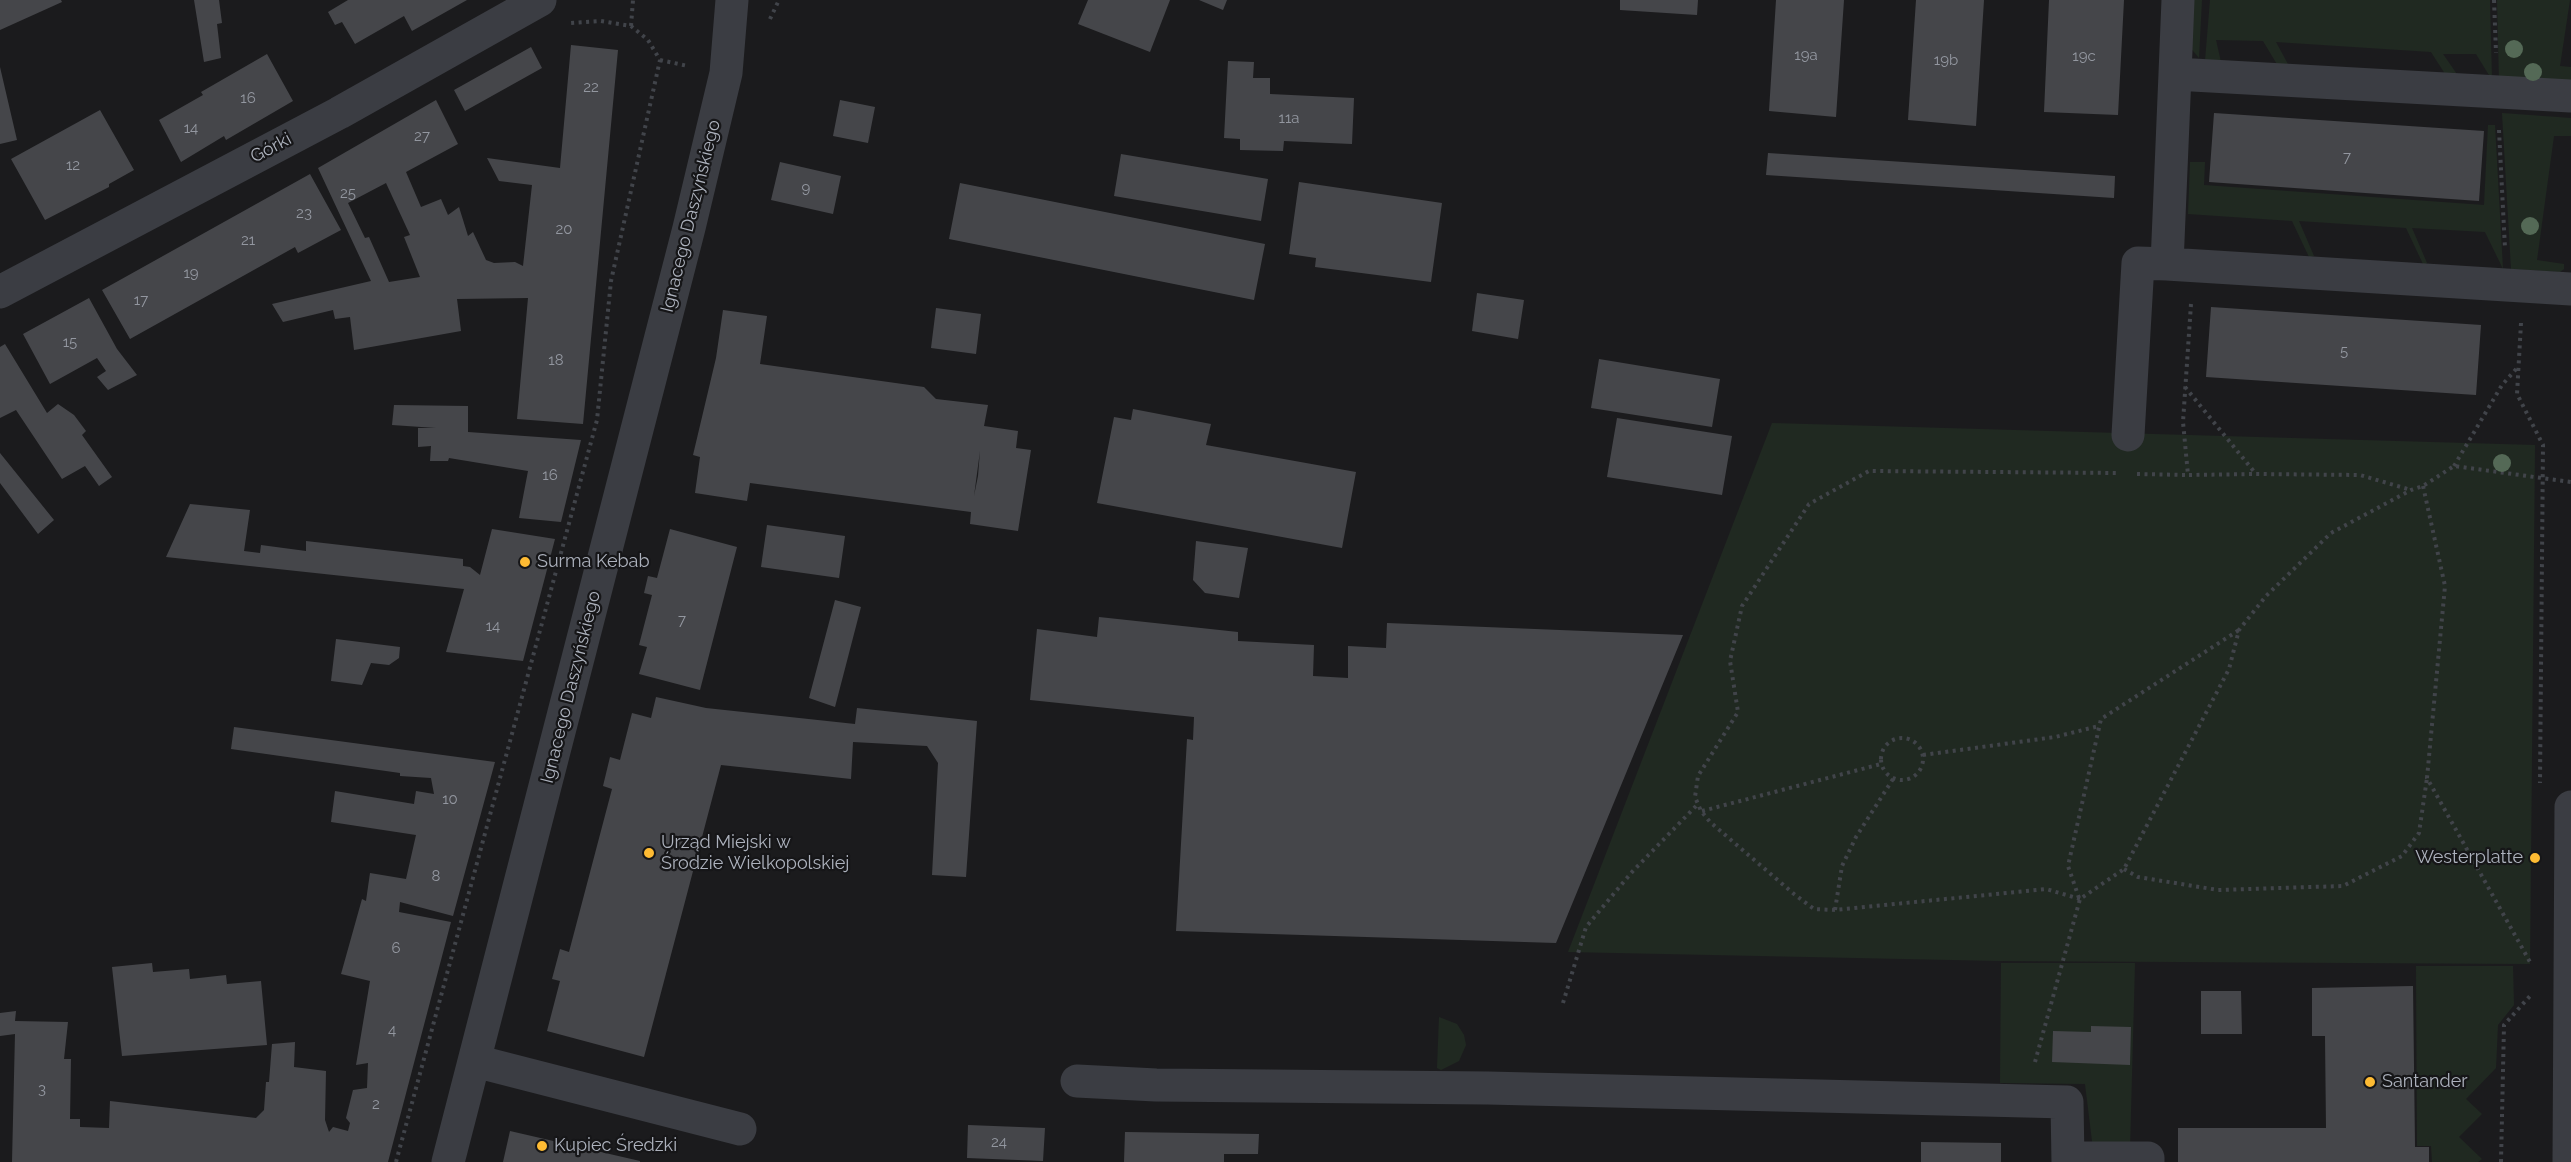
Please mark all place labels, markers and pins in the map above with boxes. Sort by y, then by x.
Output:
place label: Surma Kebab [537,551,649,573]
marker: Surma Kebab [518,555,532,569]
place label: Urząd Miejski w Środzie Wielkopolskiej [661,832,849,874]
marker: Urząd Miejski w Środzie Wielkopolskiej [642,846,656,860]
place label: Westerplatte [2415,847,2523,869]
marker: Westerplatte [2528,851,2542,865]
place label: Santander [2382,1071,2468,1093]
marker: Santander [2363,1075,2377,1089]
place label: Kupiec Średzki [554,1135,677,1157]
marker: Kupiec Średzki [535,1139,549,1153]

